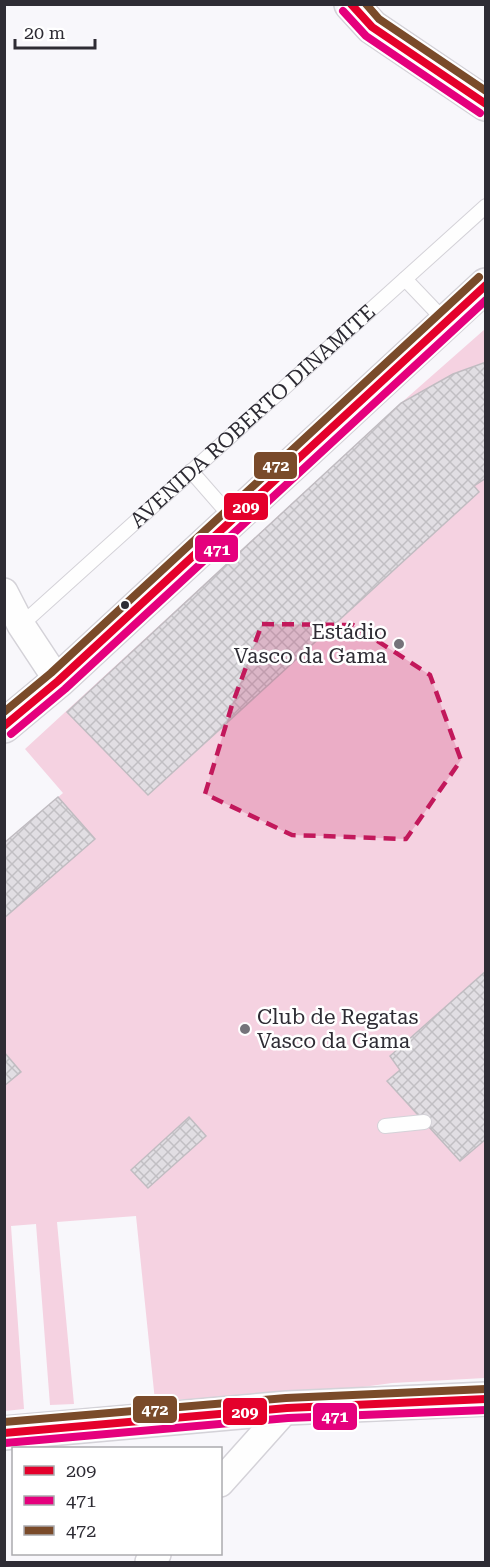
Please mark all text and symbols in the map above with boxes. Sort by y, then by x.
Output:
scale bar [15,12,94,50]
text: 20 m [24,22,65,43]
street label: AVENIDA ROBERTO DINAMITE [125,300,380,533]
line badge: 472 [253,451,298,480]
text: 472 [263,456,289,475]
line badge: 209 [223,492,269,521]
text: 209 [233,498,259,517]
line badge: 471 [194,534,239,563]
text: 471 [204,540,230,559]
unlabelled marker [119,599,131,611]
place label: Estádio Vasco da Gama [234,620,388,668]
marker: Estádio Vasco da Gama [392,637,406,651]
place label: Club de Regatas Vasco da Gama [257,1005,418,1053]
marker: Club de Regatas Vasco da Gama [238,1022,252,1036]
line badge: 472 [132,1395,178,1424]
line badge: 209 [222,1397,268,1426]
text: 472 [142,1400,168,1419]
line badge: 471 [312,1402,358,1431]
text: 209 [232,1403,258,1422]
text: 471 [322,1407,348,1426]
legend [12,1447,222,1555]
text: 209 [66,1460,96,1481]
text: 471 [66,1490,96,1511]
text: 472 [66,1520,96,1541]

